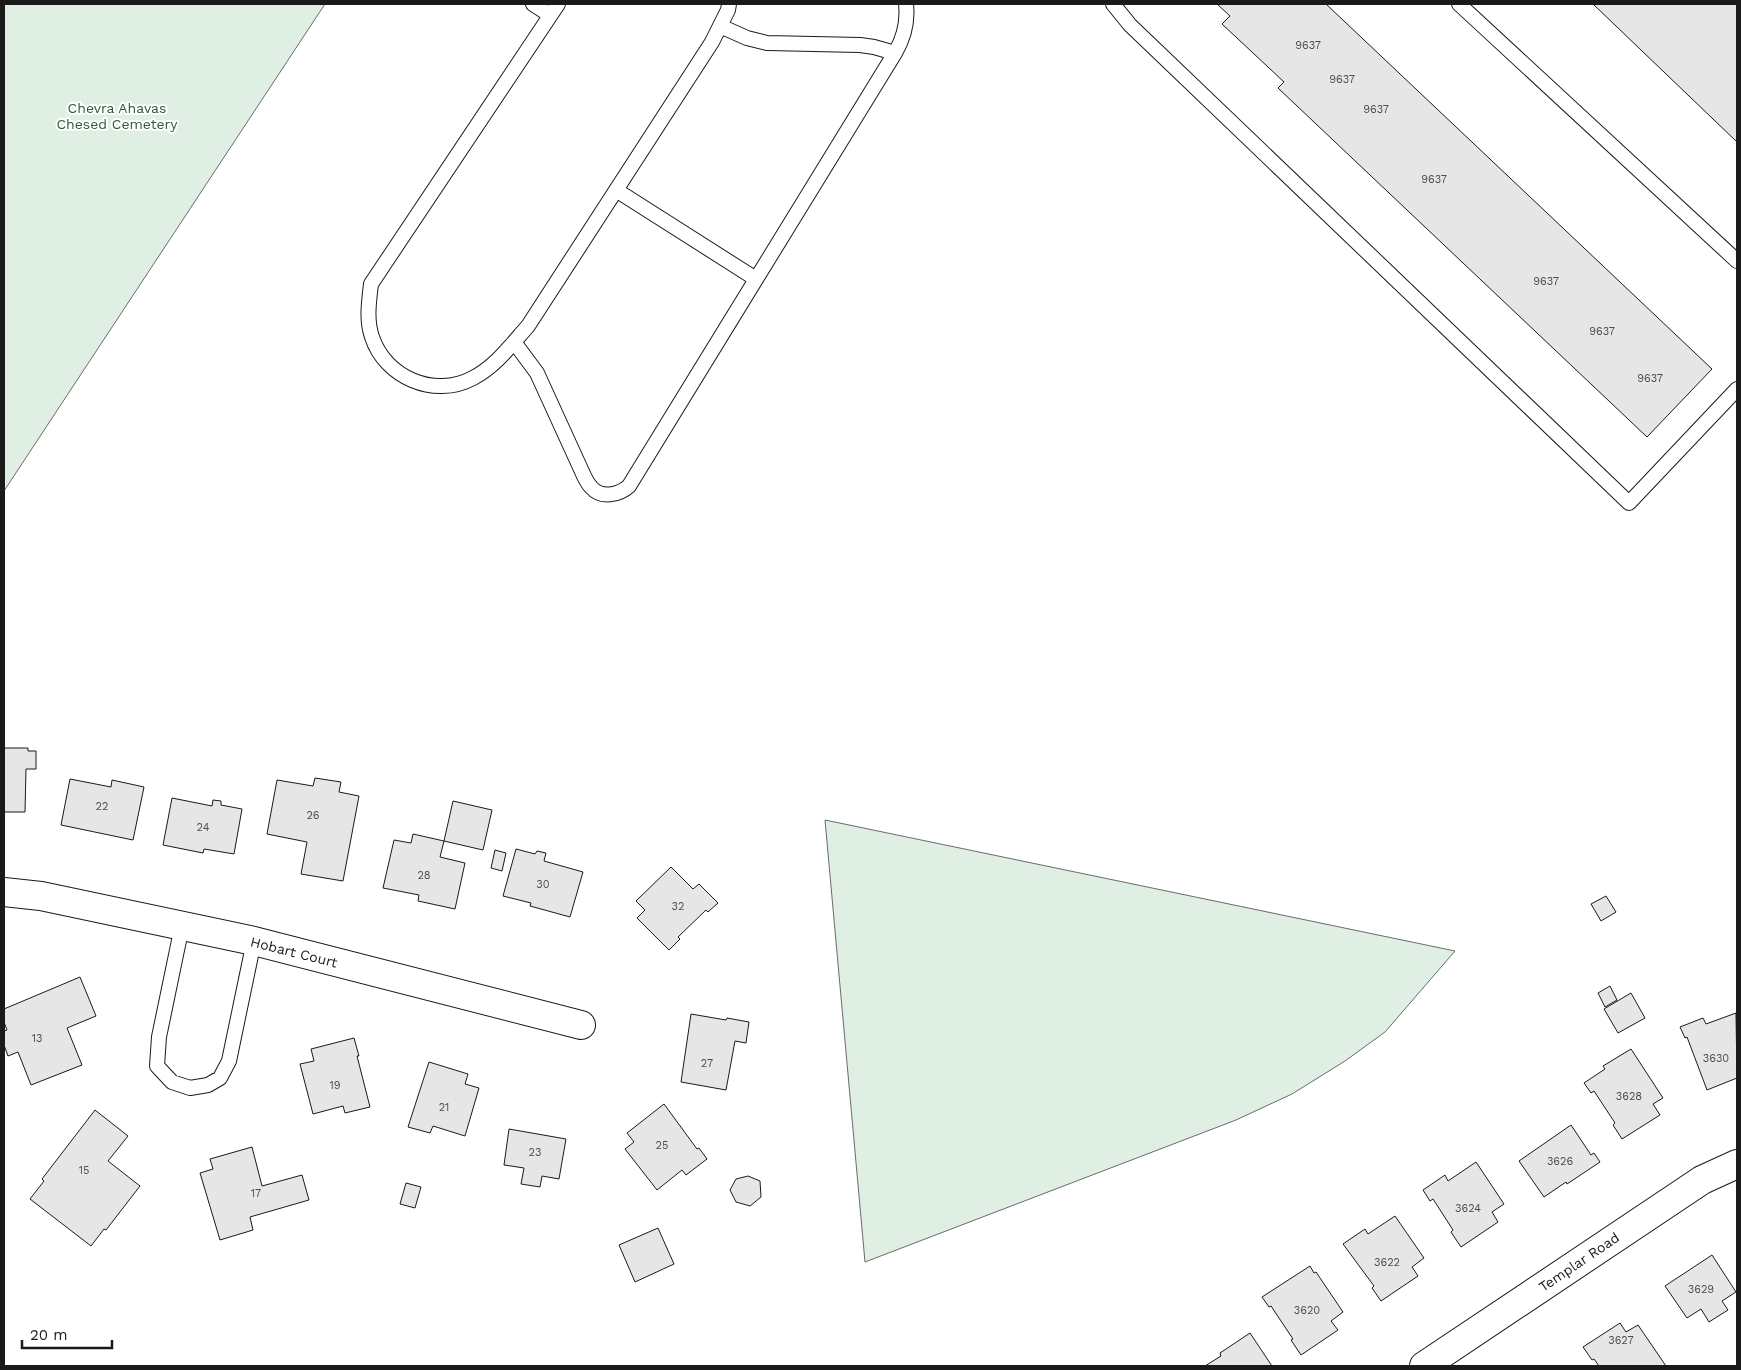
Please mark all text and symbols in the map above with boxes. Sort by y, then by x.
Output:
house number: 9637 [1295,39,1321,52]
house number: 9637 [1329,73,1355,86]
park label: Chevra Ahavas Chesed Cemetery [56,100,178,132]
house number: 9637 [1363,103,1389,116]
house number: 9637 [1421,173,1447,186]
house number: 9637 [1533,275,1559,288]
house number: 9637 [1589,325,1615,338]
house number: 9637 [1637,372,1663,385]
house number: 22 [96,800,108,813]
house number: 26 [306,809,320,822]
house number: 24 [197,821,210,834]
house number: 28 [417,869,431,882]
house number: 30 [536,878,550,891]
house number: 32 [672,900,684,913]
street label: Hobart Court [249,933,339,971]
house number: 13 [32,1032,42,1045]
house number: 3630 [1703,1052,1729,1065]
house number: 27 [701,1057,713,1070]
house number: 19 [329,1079,341,1092]
house number: 3628 [1616,1090,1642,1103]
house number: 21 [439,1101,449,1114]
house number: 25 [656,1139,668,1152]
house number: 23 [529,1146,541,1159]
house number: 3626 [1547,1155,1573,1168]
house number: 15 [79,1164,89,1177]
house number: 17 [251,1187,261,1200]
house number: 3624 [1455,1202,1481,1215]
street label: Templar Road [1536,1229,1622,1295]
house number: 3622 [1374,1256,1400,1269]
house number: 3629 [1688,1283,1714,1296]
house number: 3620 [1294,1304,1320,1317]
scale bar [22,1318,112,1350]
text: 20 m [30,1326,68,1344]
house number: 3627 [1608,1334,1634,1347]

